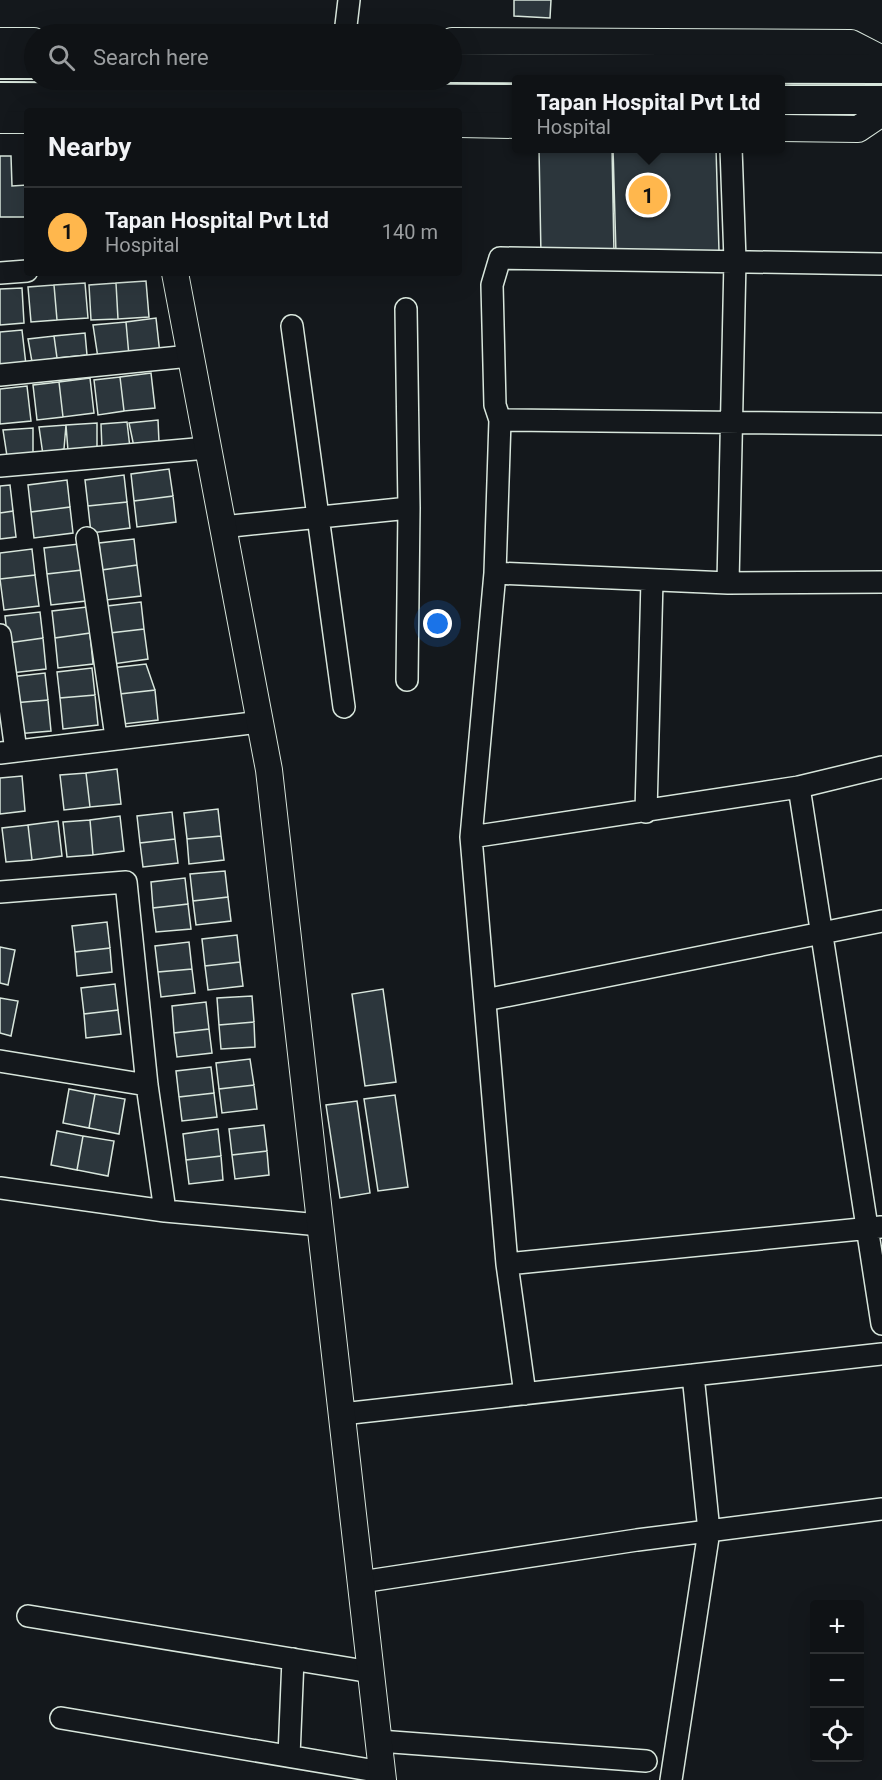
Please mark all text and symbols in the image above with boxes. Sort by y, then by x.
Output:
search box [24,24,462,90]
icon: search [45,41,78,74]
text: Search here [93,45,209,70]
popup [512,75,785,153]
text: Tapan Hospital Pvt Ltd [537,90,760,115]
text: Hospital [537,115,611,139]
text: Nearby [48,132,131,162]
pin: 1 [628,172,668,218]
text: Tapan Hospital Pvt Ltd [105,208,329,233]
text: 1 [62,220,73,244]
text: 140 m [382,220,438,244]
text: Hospital [105,233,179,257]
your location [423,609,452,638]
map controls [810,1600,864,1762]
button: + [810,1600,864,1654]
button: − [810,1654,864,1708]
button: locate [810,1708,864,1762]

